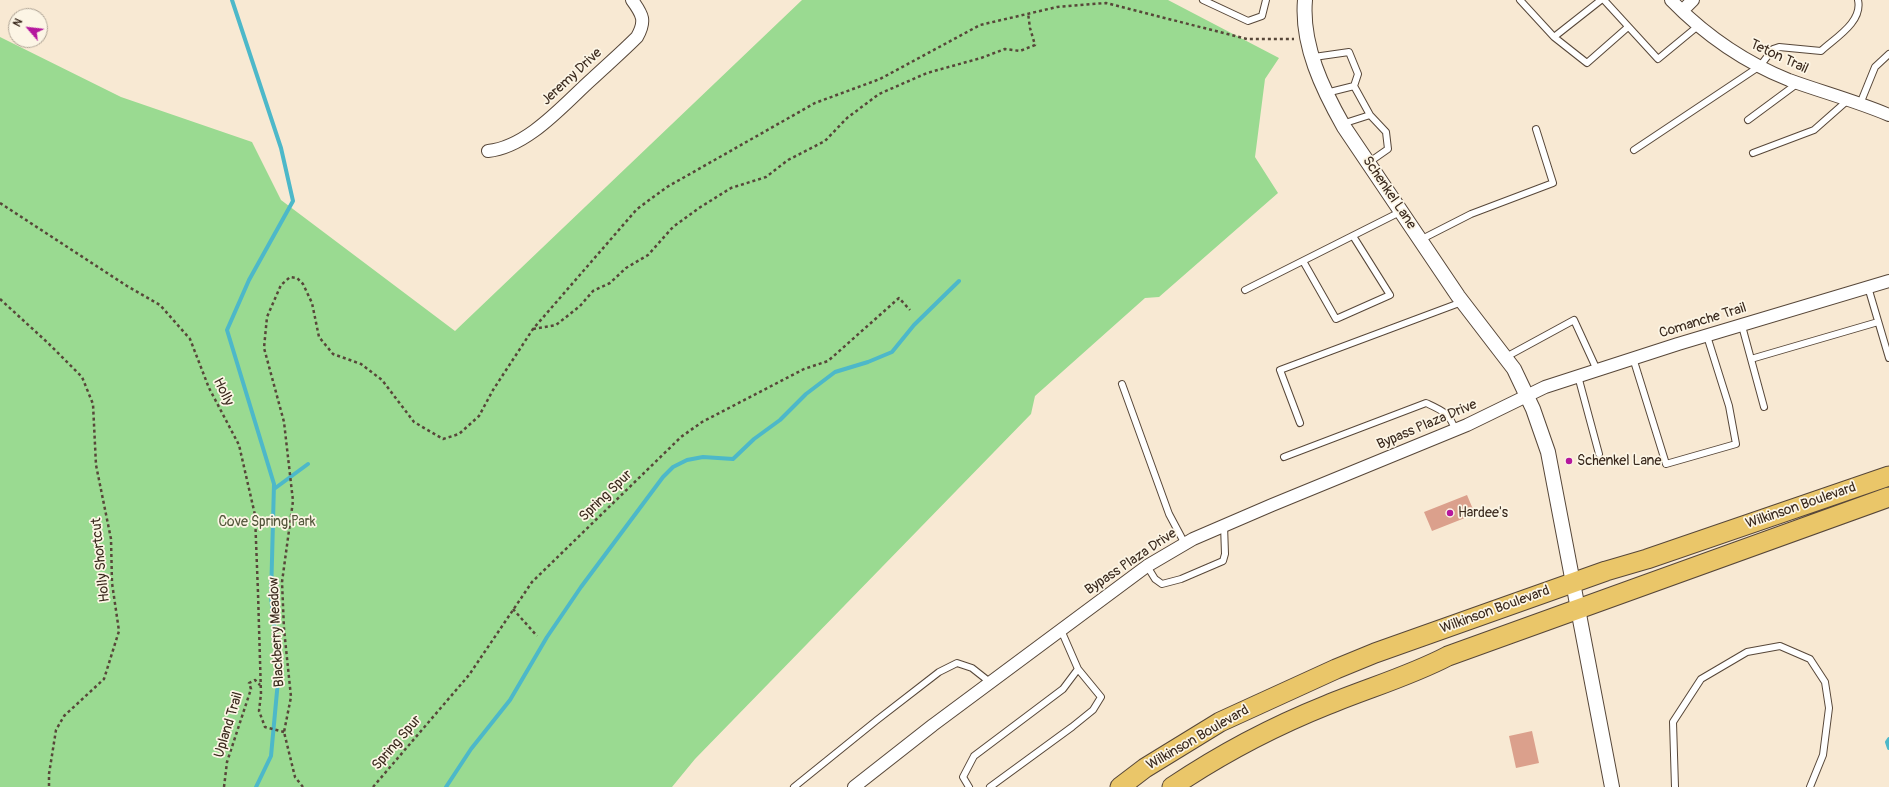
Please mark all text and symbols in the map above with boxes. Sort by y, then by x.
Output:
north arrow [8,8,48,48]
text: N [10,16,25,29]
street label: Teton Trail [1747,36,1811,78]
street label: Jeremy Drive [538,45,606,109]
street label: Schenkel Lane [1358,153,1420,233]
street label: Comanche Trail [1657,300,1749,342]
street label: Holly [209,375,237,409]
street label: Bypass Plaza Drive [1375,396,1479,454]
place label: Schenkel Lane [1577,453,1661,469]
marker: Schenkel Lane [1564,456,1574,466]
street label: Spring Spur [576,467,636,525]
street label: Wilkinson Boulevard [1744,479,1858,533]
place label: Hardee's [1458,505,1508,521]
marker: Hardee's [1445,508,1455,518]
park label: Cove Spring Park [218,514,316,530]
street label: Holly Shortcut [88,517,114,603]
street label: Bypass Plaza Drive [1082,525,1180,599]
street label: Blackberry Meadow [266,576,288,688]
street label: Wilkinson Boulevard [1438,582,1552,638]
street label: Upland Trail [211,690,247,760]
street label: Wilkinson Boulevard [1144,702,1252,774]
street label: Spring Spur [369,712,425,774]

